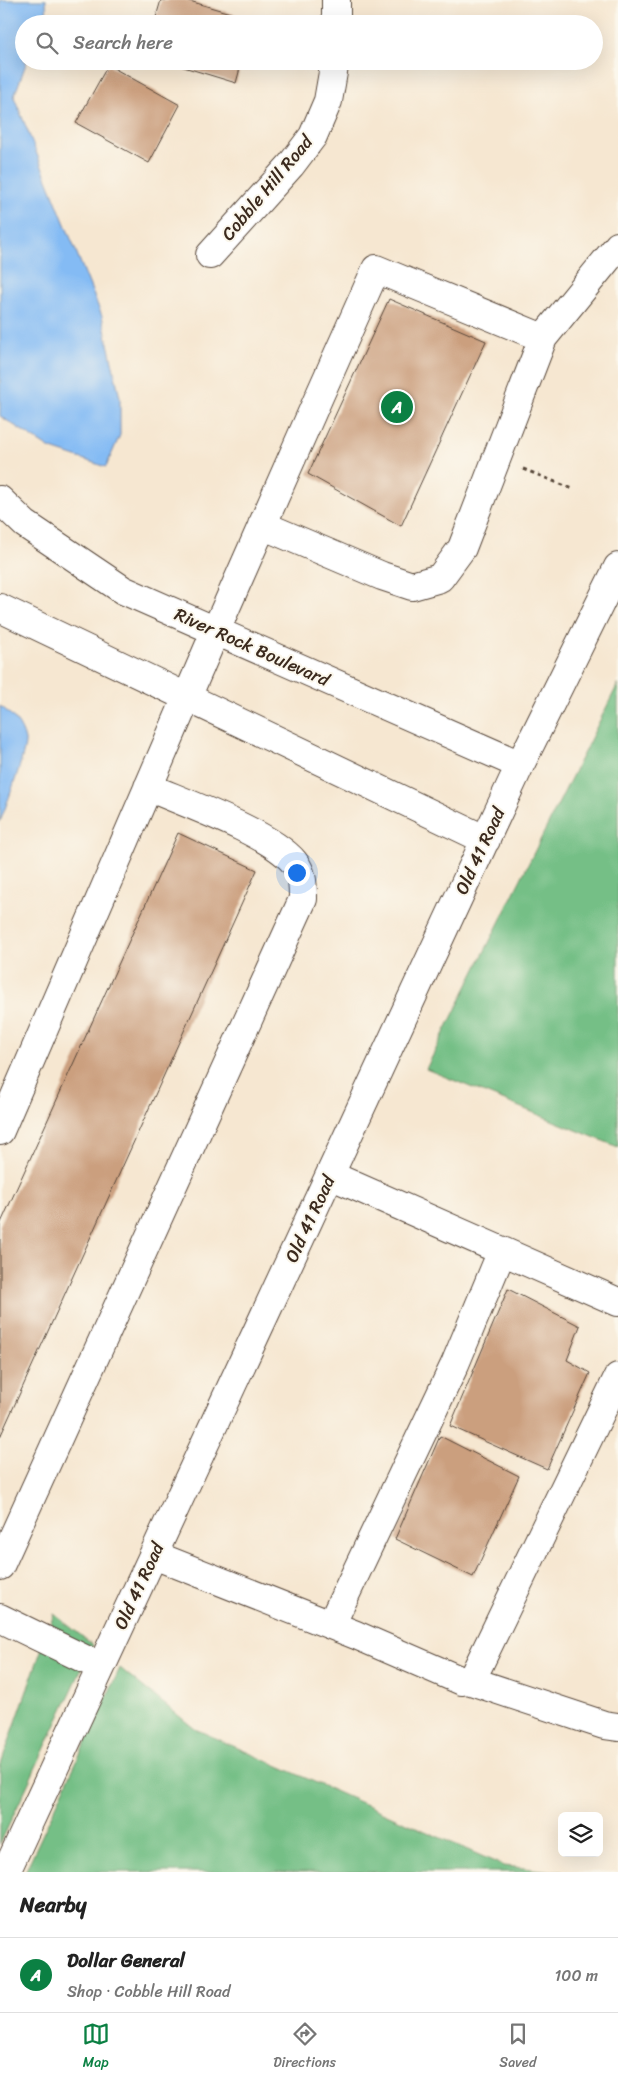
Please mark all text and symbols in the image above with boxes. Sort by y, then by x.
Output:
search box [15,15,603,70]
text: Search here [73,26,173,59]
icon: search [33,29,61,57]
street label: Cobble Hill Road [213,127,322,248]
pin: A [381,388,413,426]
street label: River Rock Boulevard [169,598,336,696]
street label: Old 41 Road [446,801,515,900]
your location [284,860,310,886]
street label: Old 41 Road [276,1169,345,1268]
street label: Old 41 Road [105,1536,174,1635]
map controls [558,1812,603,1857]
button: layers [558,1812,603,1857]
text: Nearby [20,1886,86,1924]
text: Dollar General [67,1944,185,1977]
text: A [31,1961,41,1990]
text: 100 m [554,1961,598,1990]
text: Shop · Cobble Hill Road [67,1977,230,2006]
tab: Map [82,2020,110,2075]
tab: Directions [273,2020,336,2075]
tab: Saved [499,2020,536,2075]

